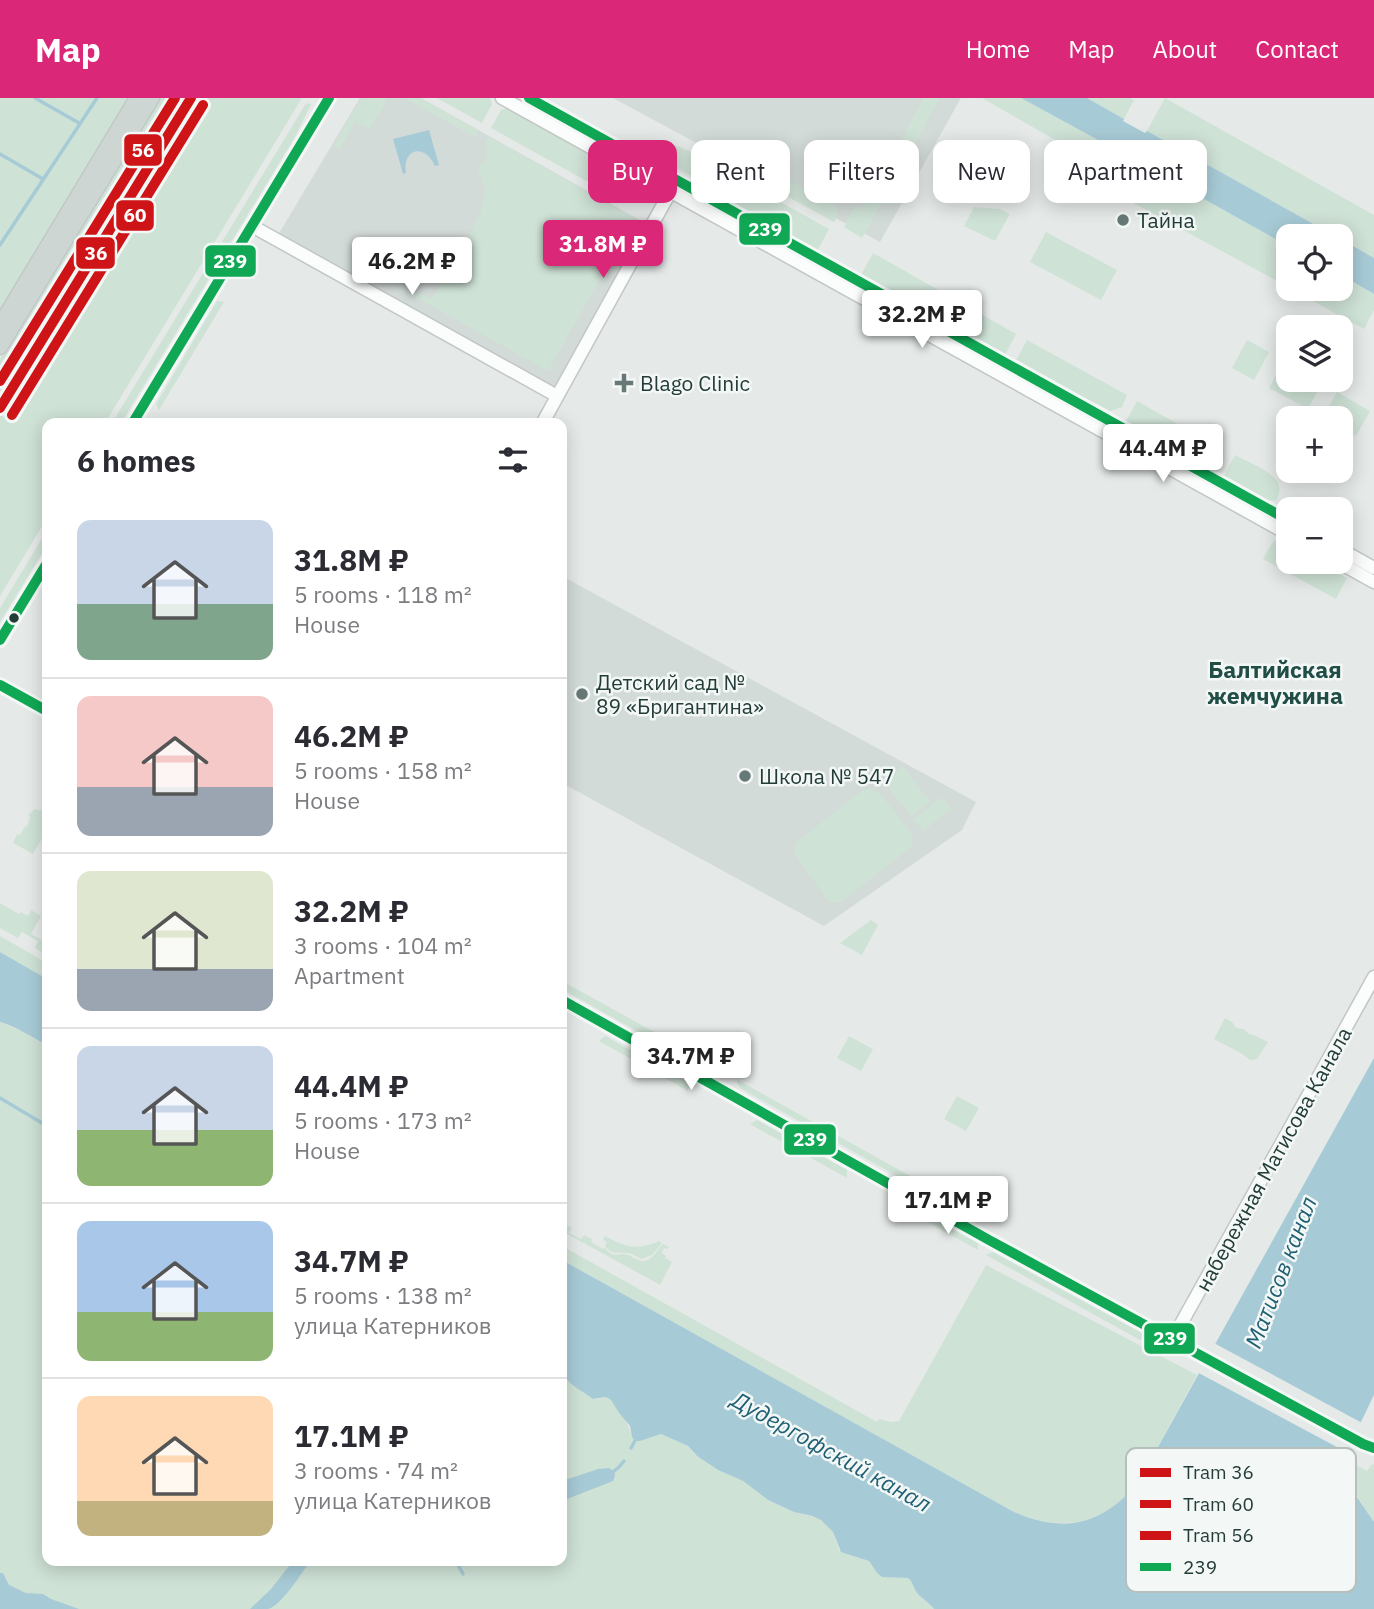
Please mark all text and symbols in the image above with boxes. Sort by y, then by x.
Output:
text: Map [35,28,101,71]
text: Home [966,33,1030,65]
text: Map [1068,33,1114,65]
text: About [1152,33,1217,65]
text: Contact [1255,33,1339,65]
line badge: 56 [123,133,163,167]
text: 56 [132,138,154,162]
chip: Buy [588,140,677,203]
chip: Rent [691,140,790,203]
chip: Filters [804,140,919,203]
chip: New [933,140,1030,203]
chip: Apartment [1044,140,1207,203]
line badge: 60 [115,199,155,232]
text: 60 [124,203,146,227]
place label: Тайна [1137,206,1195,234]
line badge: 239 [738,212,791,246]
marker: Тайна [1115,212,1131,228]
text: 239 [748,217,782,241]
pin: 31.8M ₽ [538,220,668,280]
map controls [1276,224,1353,574]
button: locate [1276,224,1353,301]
text: 31.8M ₽ [559,228,647,258]
line badge: 36 [75,236,116,270]
pin: 46.2M ₽ [347,238,477,297]
text: 36 [85,241,107,265]
line badge: 239 [204,244,257,278]
text: 46.2M ₽ [368,245,456,275]
text: 239 [213,249,247,273]
pin: 32.2M ₽ [857,290,987,350]
text: 32.2M ₽ [878,298,966,328]
button: layers [1276,315,1353,392]
place label: Blago Clinic [640,369,750,397]
marker: Blago Clinic [614,373,634,393]
button: + [1276,406,1353,483]
pin: 44.4M ₽ [1098,424,1228,484]
text: 44.4M ₽ [1119,432,1207,462]
text: 6 homes [77,441,196,480]
icon: filters [494,441,532,479]
button: − [1276,497,1353,574]
text: 31.8M ₽ [294,540,409,579]
icon: home [133,548,217,632]
text: 5 rooms · 118 m² [294,579,472,609]
text: House [294,609,360,639]
unlabelled marker [7,611,21,625]
district label: Балтийская жемчужина [1207,654,1343,710]
place label: Детский сад № 89 «Бригантина» [596,668,764,720]
marker: Детский сад № 89 «Бригантина» [574,686,590,702]
text: 46.2M ₽ [294,716,409,755]
icon: home [133,724,217,808]
text: 5 rooms · 158 m² [294,755,472,785]
place label: Школа № 547 [759,762,894,790]
marker: Школа № 547 [737,768,753,784]
text: House [294,785,360,815]
text: 32.2M ₽ [294,891,409,930]
icon: home [133,899,217,983]
text: 3 rooms · 104 m² [294,930,472,960]
text: Apartment [294,960,405,990]
street label: набережная Матисова Канала [1188,1022,1358,1296]
pin: 34.7M ₽ [626,1032,756,1092]
text: 34.7M ₽ [647,1040,735,1070]
text: 44.4M ₽ [294,1066,409,1105]
icon: home [133,1074,217,1158]
text: 5 rooms · 173 m² [294,1105,472,1135]
line badge: 239 [783,1123,837,1156]
text: 239 [793,1127,827,1151]
text: House [294,1135,360,1165]
pin: 17.1M ₽ [883,1176,1013,1236]
text: 17.1M ₽ [904,1184,992,1214]
water label: Матисов канал [1237,1192,1323,1352]
text: 34.7M ₽ [294,1241,409,1280]
icon: home [133,1249,217,1333]
text: 5 rooms · 138 m² [294,1280,472,1310]
text: улица Катерников [294,1310,492,1340]
line badge: 239 [1143,1322,1196,1355]
text: 239 [1153,1326,1187,1350]
water label: Дудергофский канал [725,1383,937,1518]
text: 17.1M ₽ [294,1416,409,1455]
icon: home [133,1424,217,1508]
legend [1126,1448,1356,1592]
text: 3 rooms · 74 m² [294,1455,458,1485]
text: Tram 36 [1183,1460,1254,1484]
text: улица Катерников [294,1485,492,1515]
text: Tram 60 [1183,1492,1254,1516]
text: Tram 56 [1183,1523,1254,1547]
text: 239 [1183,1555,1217,1579]

